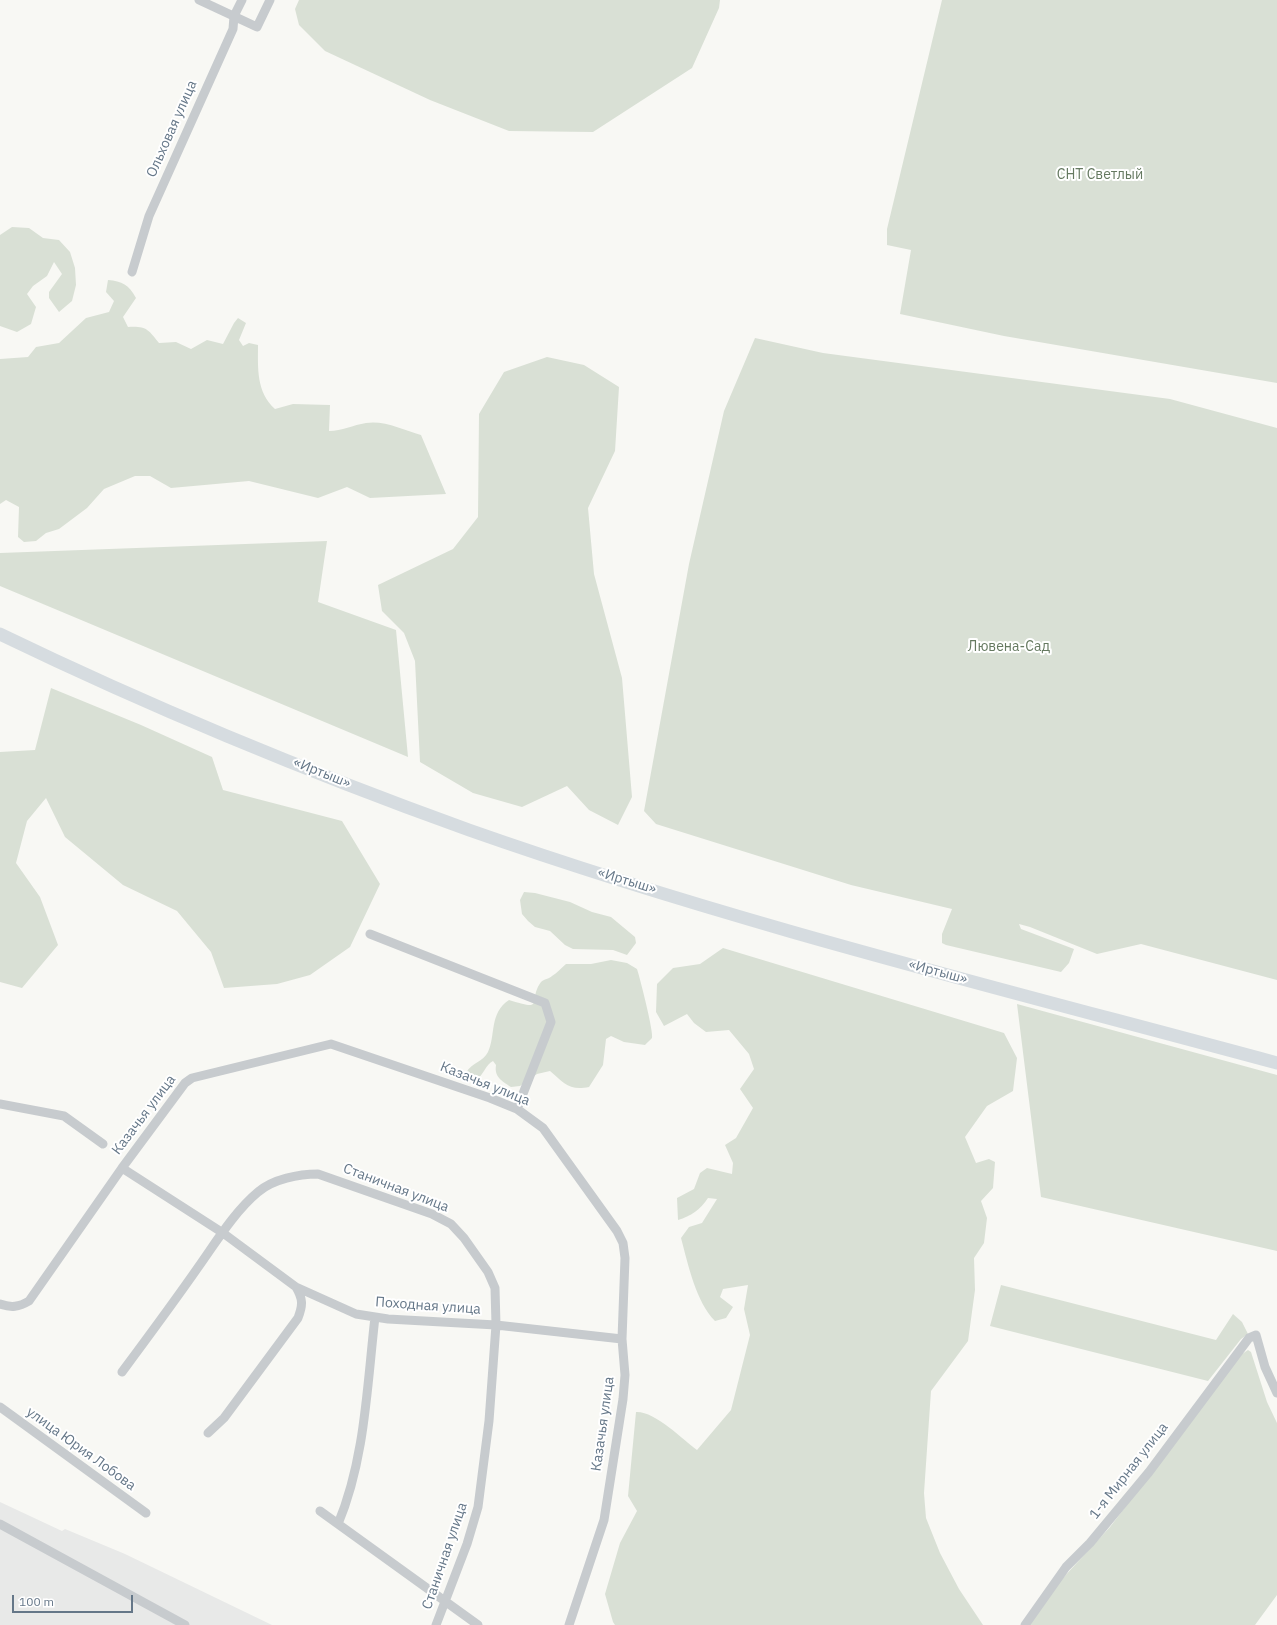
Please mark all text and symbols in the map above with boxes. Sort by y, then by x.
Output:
street label: Ольховая улица [143,78,201,180]
park label: СНТ Светлый [1057,167,1143,183]
park label: Лювена-Сад [968,639,1050,655]
street label: «Иртыш» [291,754,353,792]
street label: «Иртыш» [596,864,658,898]
street label: «Иртыш» [907,956,969,988]
street label: Казачья улица [438,1058,532,1110]
street label: Казачья улица [109,1072,179,1158]
street label: Станичная улица [341,1160,451,1216]
street label: Походная улица [375,1294,481,1318]
street label: Казачья улица [588,1376,618,1472]
street label: улица Юрия Лобова [23,1404,139,1494]
street label: 1-я Мирная улица [1086,1419,1172,1523]
street label: Станичная улица [419,1500,471,1612]
scale bar [14,1587,135,1613]
text: 100 m [19,1594,54,1609]

